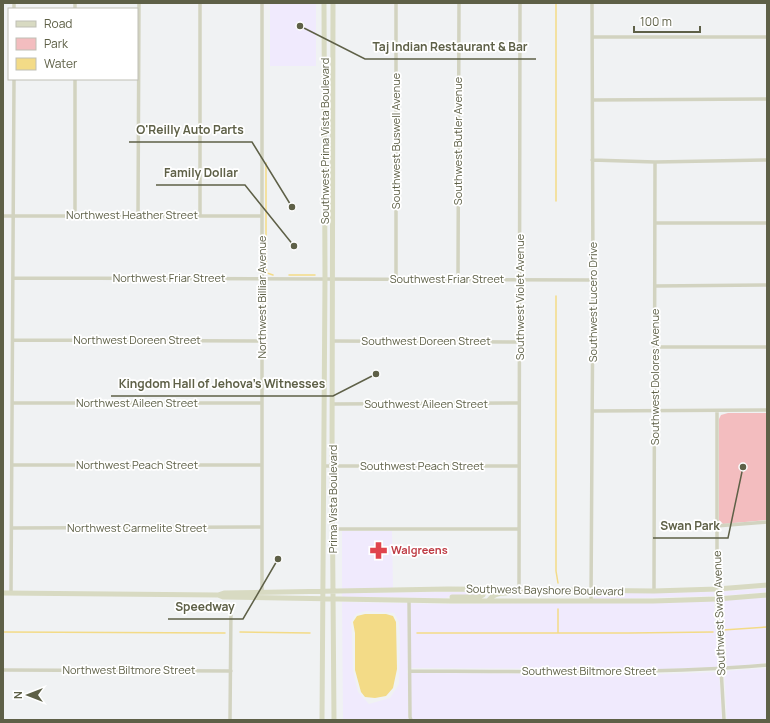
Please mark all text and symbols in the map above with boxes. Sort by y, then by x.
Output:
legend [8,8,138,80]
scale bar [634,8,700,34]
text: 100 m [640,13,672,30]
text: Road [44,15,72,32]
text: Park [44,35,69,52]
callout: Taj Indian Restaurant & Bar [365,35,536,59]
text: Taj Indian Restaurant & Bar [372,38,528,55]
text: Water [44,55,78,72]
street label: Southwest Prima Vista Boulevard [317,58,332,224]
street label: Southwest Buswell Avenue [388,72,403,209]
street label: Southwest Butler Avenue [450,76,465,205]
callout: O'Reilly Auto Parts [129,118,252,142]
text: O'Reilly Auto Parts [136,121,244,138]
callout: Family Dollar [156,161,245,185]
text: Family Dollar [164,164,238,181]
street label: Northwest Heather Street [66,207,198,222]
street label: Southwest Violet Avenue [512,233,527,360]
street label: Northwest Billiar Avenue [254,235,269,358]
street label: Southwest Lucero Drive [585,241,600,362]
street label: Northwest Friar Street [113,270,225,285]
street label: Southwest Friar Street [390,271,504,286]
street label: Southwest Dolores Avenue [647,308,662,445]
street label: Northwest Doreen Street [73,332,201,347]
street label: Southwest Doreen Street [361,333,491,348]
callout: Kingdom Hall of Jehova's Witnesses [111,372,333,396]
text: Kingdom Hall of Jehova's Witnesses [119,375,326,392]
street label: Northwest Aileen Street [76,395,198,410]
street label: Southwest Aileen Street [364,396,488,411]
street label: Prima Vista Boulevard [325,445,340,553]
street label: Northwest Peach Street [76,457,198,472]
street label: Southwest Peach Street [360,458,484,473]
callout: Swan Park [653,514,728,538]
text: Swan Park [660,517,720,534]
street label: Northwest Carmelite Street [67,520,207,535]
pharmacy icon: Walgreens [368,540,388,560]
place label: Walgreens [391,542,448,557]
street label: Southwest Swan Avenue [709,550,728,676]
street label: Southwest Bayshore Boulevard [466,581,624,598]
callout: Speedway [168,595,243,619]
text: Speedway [175,598,235,615]
street label: Northwest Biltmore Street [63,662,195,677]
street label: Southwest Biltmore Street [522,663,656,678]
north arrow [8,675,48,715]
text: N [10,691,25,699]

